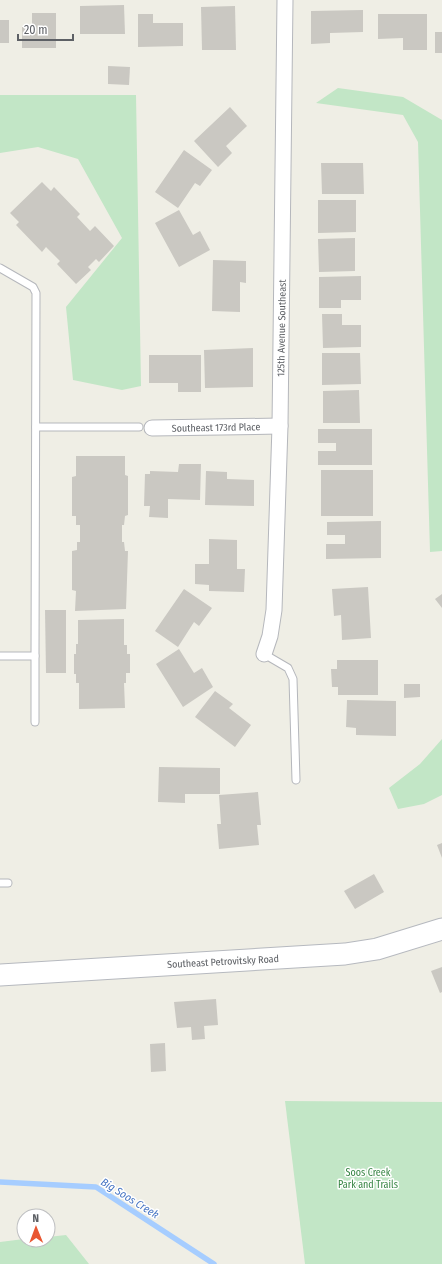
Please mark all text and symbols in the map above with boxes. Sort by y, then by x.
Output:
scale bar [18,16,73,42]
text: 20 m [24,23,48,37]
street label: 125th Avenue Southeast [275,279,289,377]
street label: Southeast 173rd Place [172,421,260,435]
street label: Southeast Petrovitsky Road [167,953,279,971]
park label: Soos Creek Park and Trails [338,1167,398,1191]
water label: Big Soos Creek [98,1175,162,1222]
north arrow [16,1208,56,1248]
text: N [32,1212,39,1225]

